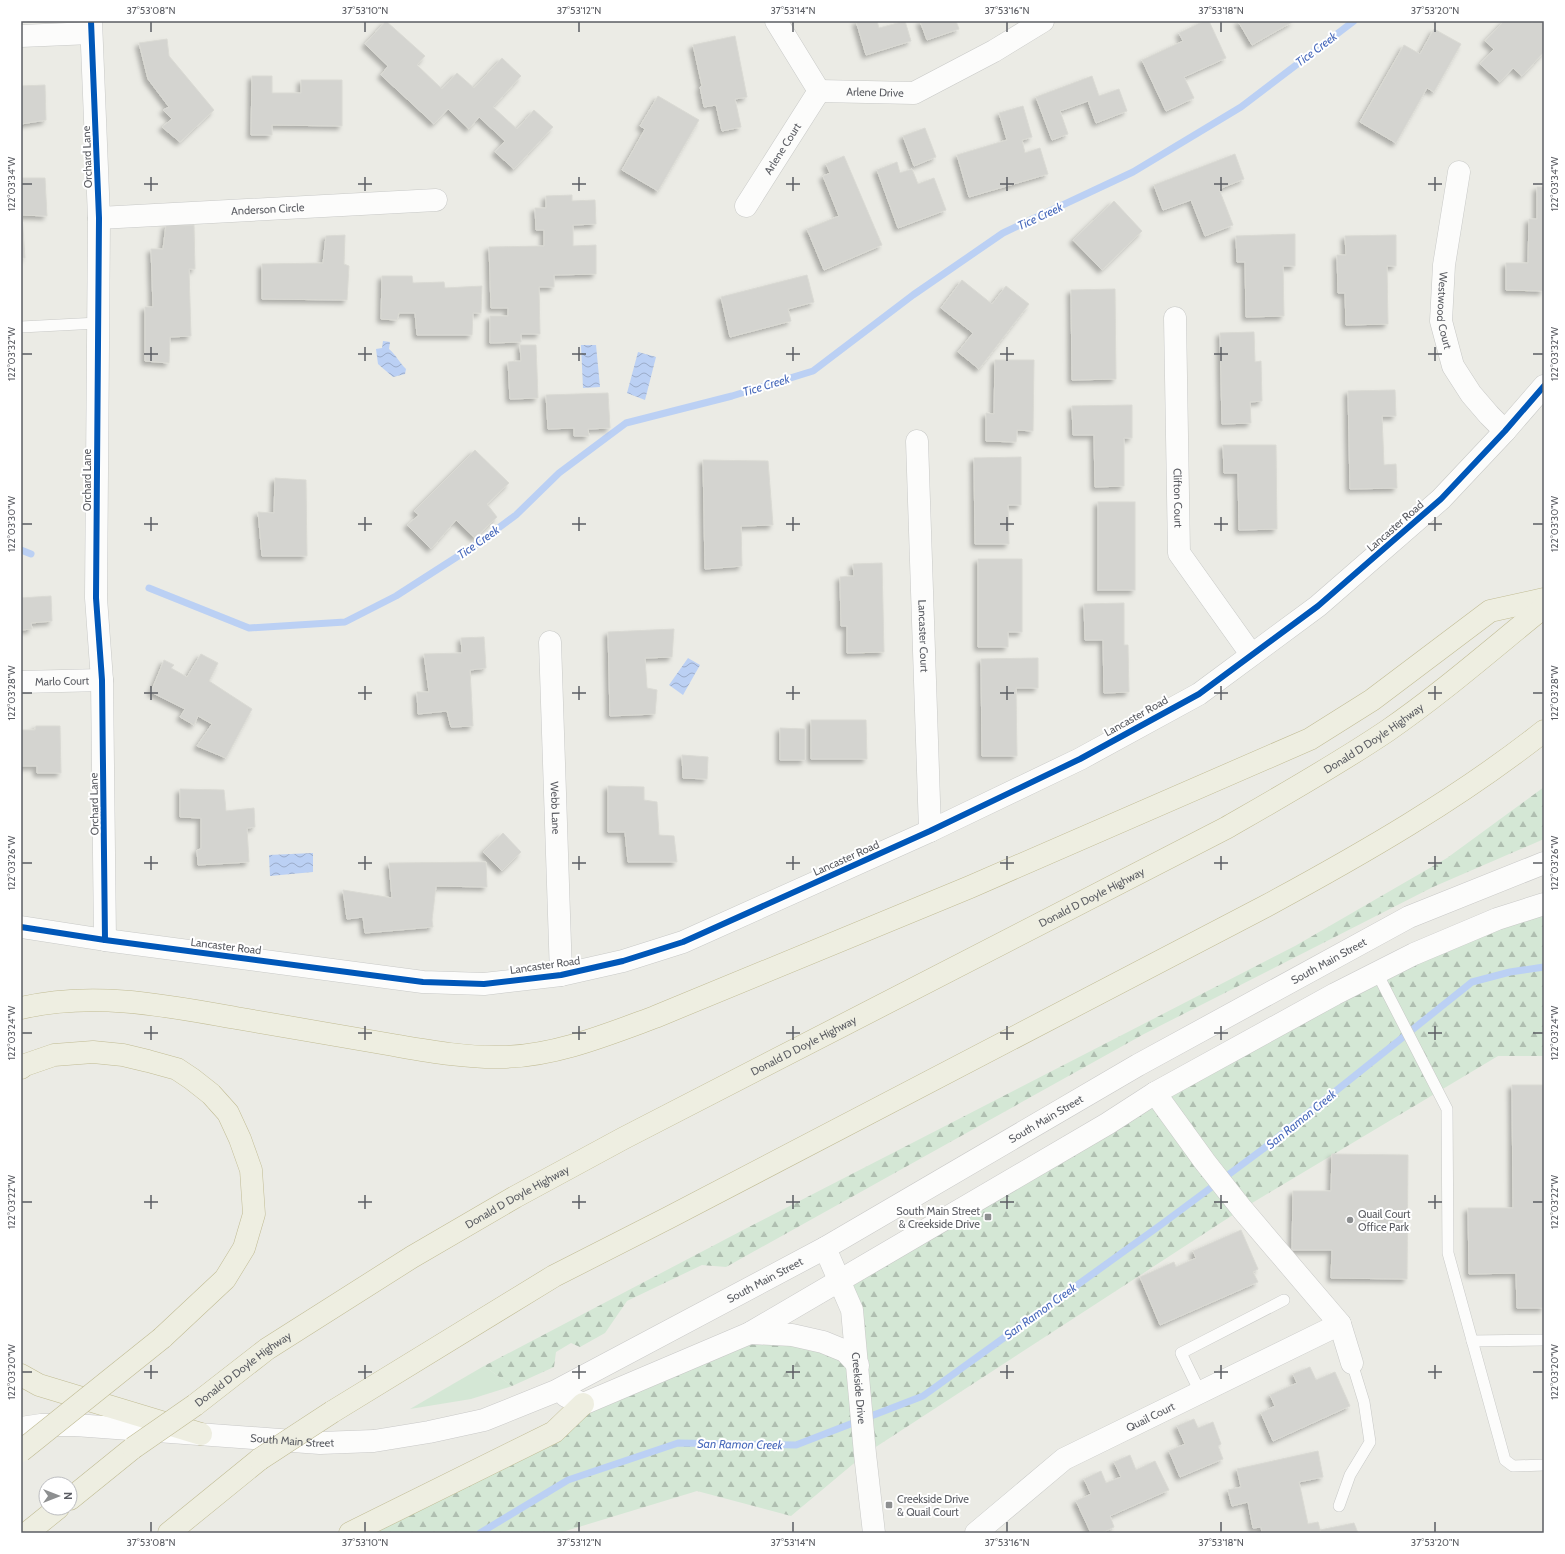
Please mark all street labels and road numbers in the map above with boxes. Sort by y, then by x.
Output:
street label: Arlene Drive [846,85,904,100]
street label: Arlene Court [761,120,804,177]
street label: Orchard Lane [79,125,95,188]
street label: Anderson Circle [231,200,305,218]
street label: Westwood Court [1434,271,1455,351]
street label: Orchard Lane [80,448,94,511]
street label: Clifton Court [1171,468,1186,528]
street label: Lancaster Road [1364,497,1426,555]
street label: Lancaster Court [915,599,932,673]
street label: Marlo Court [35,673,90,689]
street label: Lancaster Road [1102,693,1170,739]
street label: Donald D Doyle Highway [1321,700,1427,777]
street label: Orchard Lane [86,772,102,835]
street label: Webb Lane [548,781,563,835]
street label: Lancaster Road [811,837,881,879]
street label: Donald D Doyle Highway [1036,864,1147,930]
street label: Lancaster Road [190,935,262,957]
street label: South Main Street [1288,935,1369,987]
street label: Lancaster Road [509,953,581,977]
street label: Donald D Doyle Highway [748,1012,859,1079]
street label: South Main Street [1006,1092,1086,1146]
street label: Donald D Doyle Highway [462,1162,572,1232]
street label: South Main Street [724,1254,805,1306]
street label: Donald D Doyle Highway [192,1328,294,1410]
street label: Creekside Drive [849,1352,869,1425]
street label: Quail Court [1124,1399,1177,1435]
street label: South Main Street [250,1431,335,1450]

